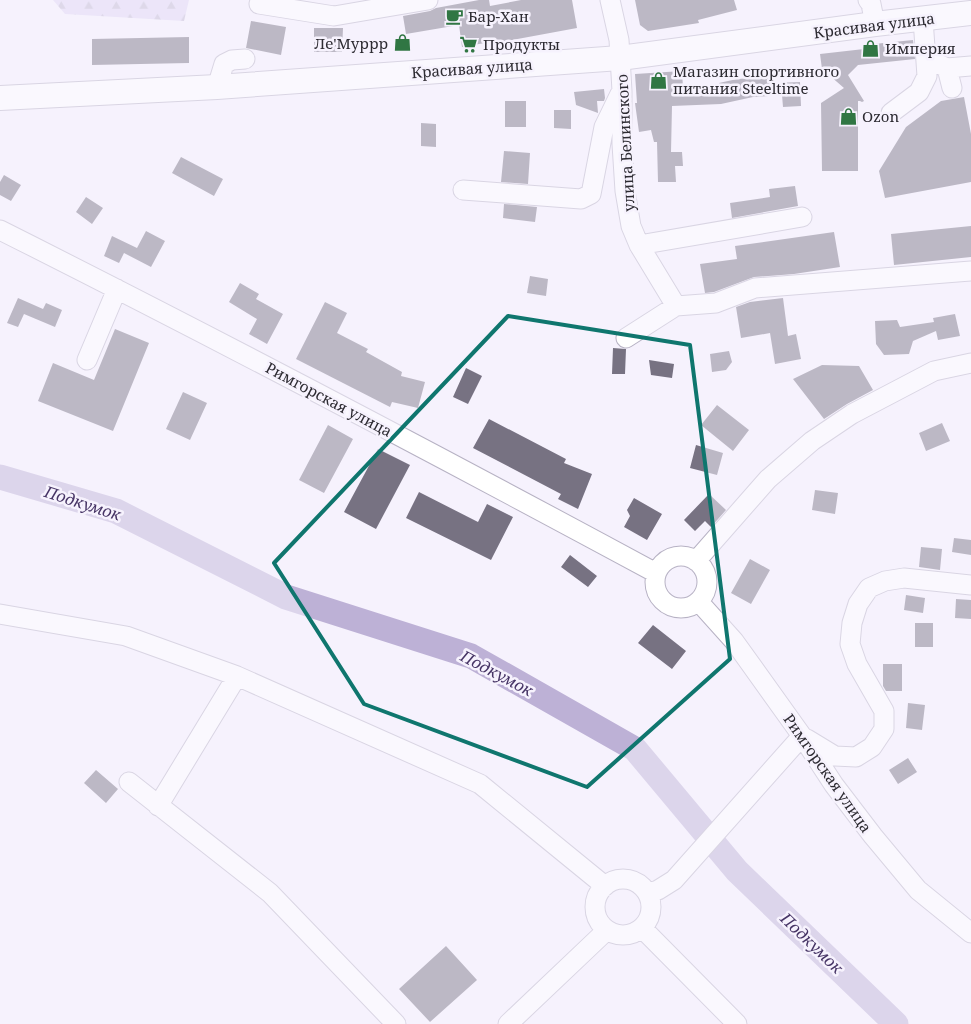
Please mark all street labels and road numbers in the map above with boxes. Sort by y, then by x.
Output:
street label: Красивая улица [812,8,936,42]
street label: Красивая улица [411,54,533,82]
street label: улица Белинского [611,74,639,212]
street label: Римгорская улица [262,357,396,441]
street label: Римгорская улица [779,710,877,836]

